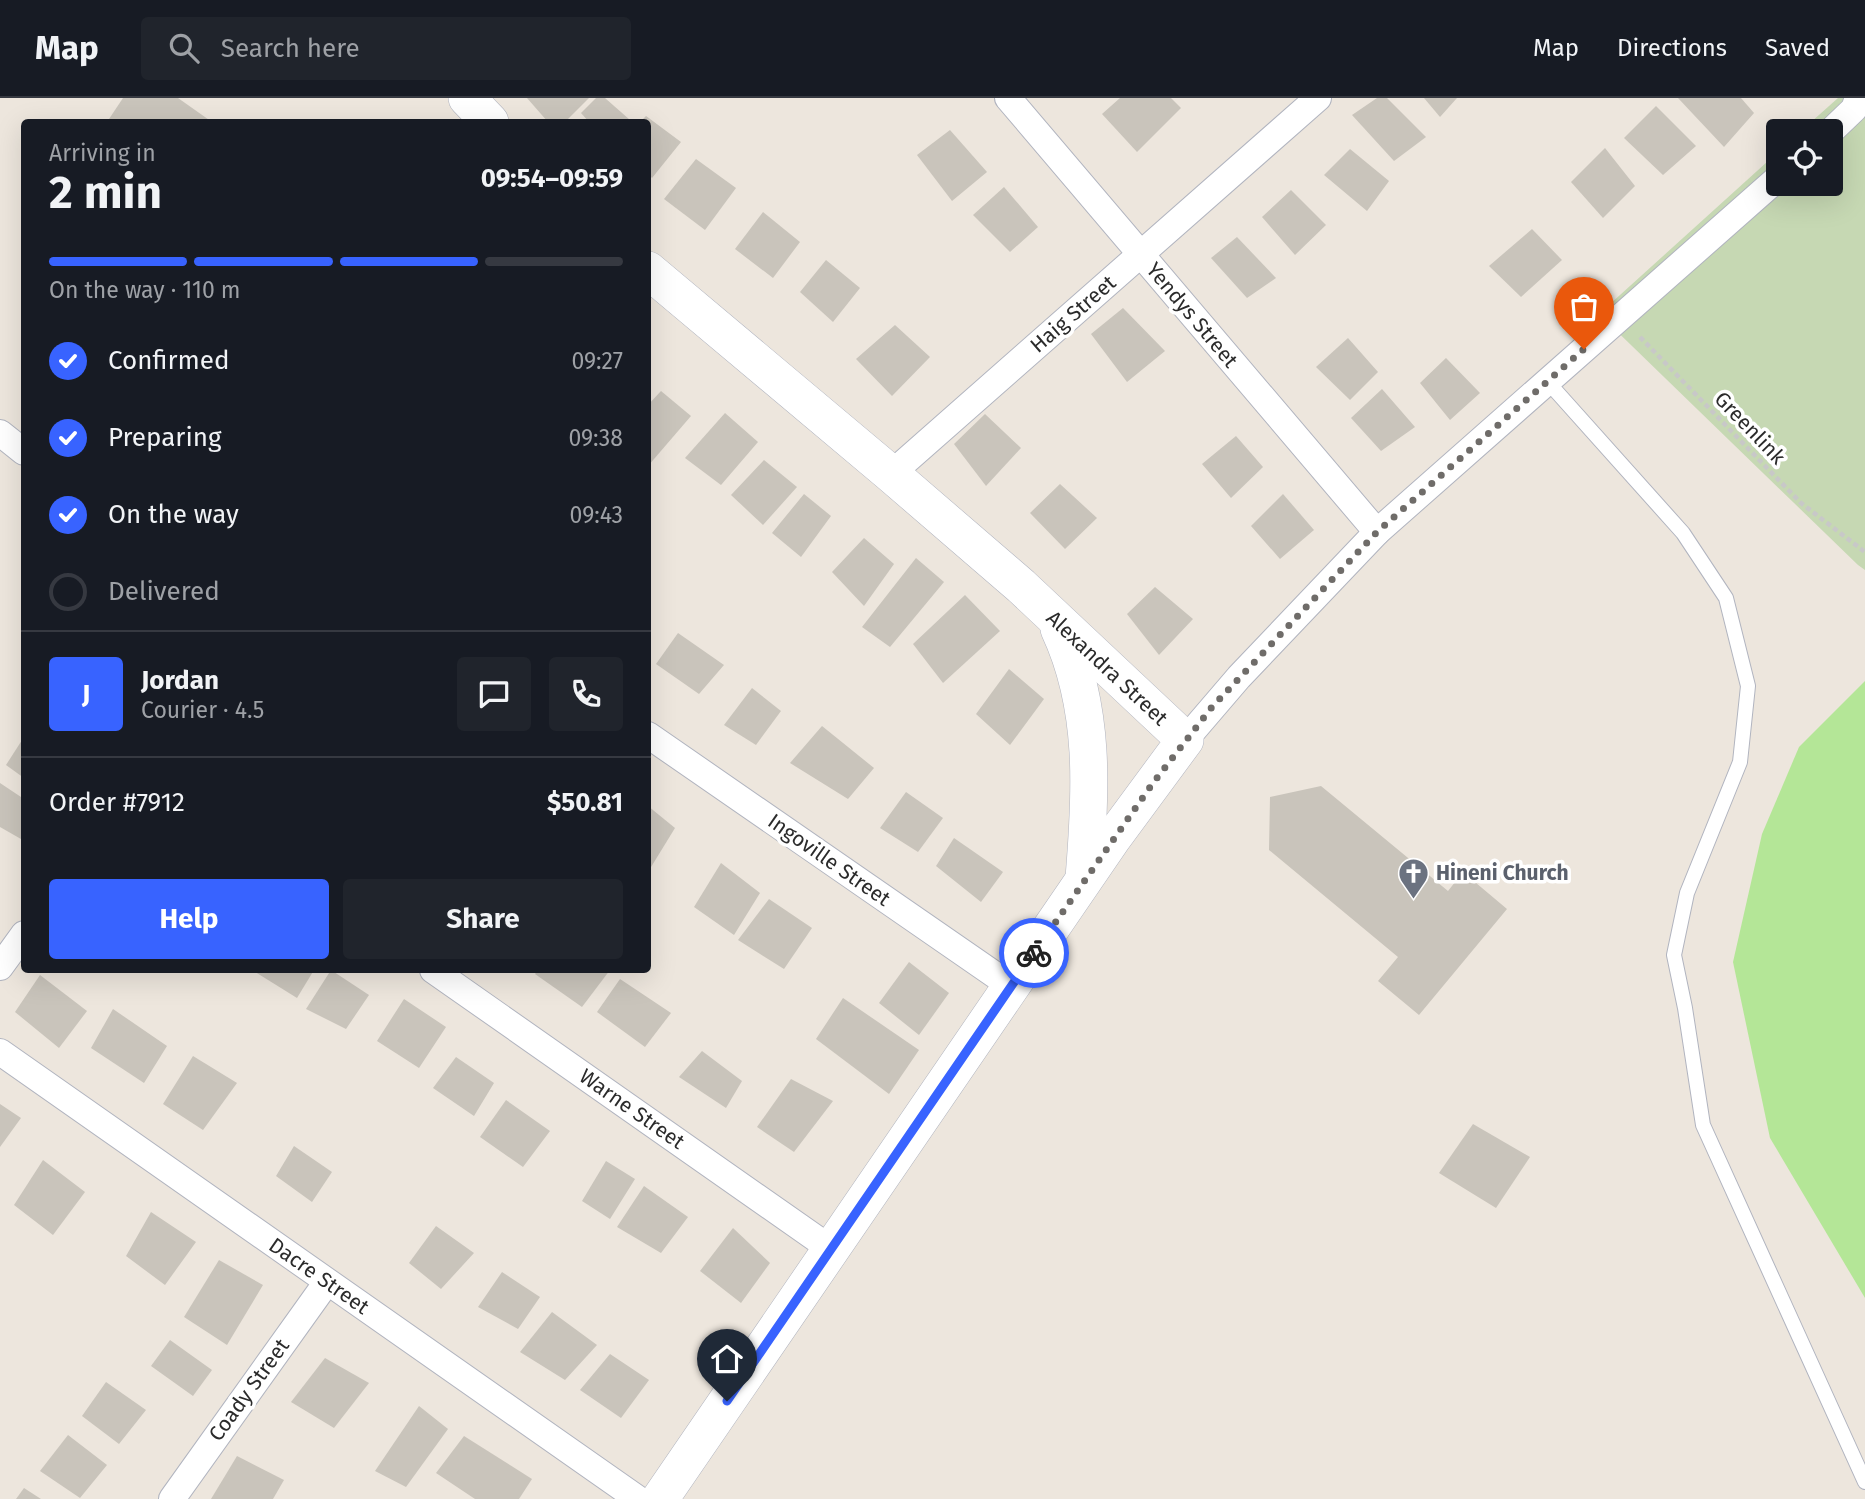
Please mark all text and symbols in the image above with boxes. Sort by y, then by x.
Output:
search box [141,17,631,80]
text: Map [35,28,99,68]
icon: search [165,29,203,67]
text: Search here [221,33,360,64]
text: Map [1533,34,1579,62]
text: Directions [1617,34,1727,62]
text: Saved [1765,34,1830,62]
map controls [1766,119,1843,196]
button: locate [1766,119,1843,196]
text: Arriving in [49,139,156,167]
text: 09:54–09:59 [481,163,623,194]
text: 2 min [49,165,162,220]
street label: Yendys Street [1141,257,1244,373]
street label: Haig Street [1025,269,1121,358]
text: On the way · 110 m [49,276,241,304]
pin [1554,277,1614,349]
icon: bag [1565,288,1603,326]
icon: check [49,342,87,380]
text: Confirmed [108,345,229,376]
text: 09:27 [571,347,623,375]
street label: Greenlink [1709,386,1791,470]
icon: check [49,419,87,457]
text: Preparing [108,422,221,453]
text: 09:38 [568,424,623,452]
icon: check [49,496,87,534]
text: On the way [108,499,239,530]
text: 09:43 [570,501,623,529]
text: Delivered [108,576,220,607]
street label: Alexandra Street [1041,605,1174,731]
button: chat [457,657,531,731]
button: phone [549,657,623,731]
text: Jordan [141,665,219,696]
text: J [82,679,90,710]
text: Courier · 4.5 [141,696,264,724]
text: Order #7912 [49,787,185,818]
text: $50.81 [547,787,623,818]
street label: Ingoville Street [763,808,896,912]
church icon: Hineni Church [1396,856,1430,900]
place label: Hineni Church [1436,860,1569,886]
button: Help [49,879,329,959]
button: Share [343,879,623,959]
courier [999,918,1069,988]
icon: bike [1015,934,1053,972]
street label: Warne Street [574,1063,690,1155]
street label: Dacre Street [264,1232,374,1320]
pin [697,1329,757,1401]
street label: Coady Street [203,1333,295,1446]
icon: home [708,1340,746,1378]

